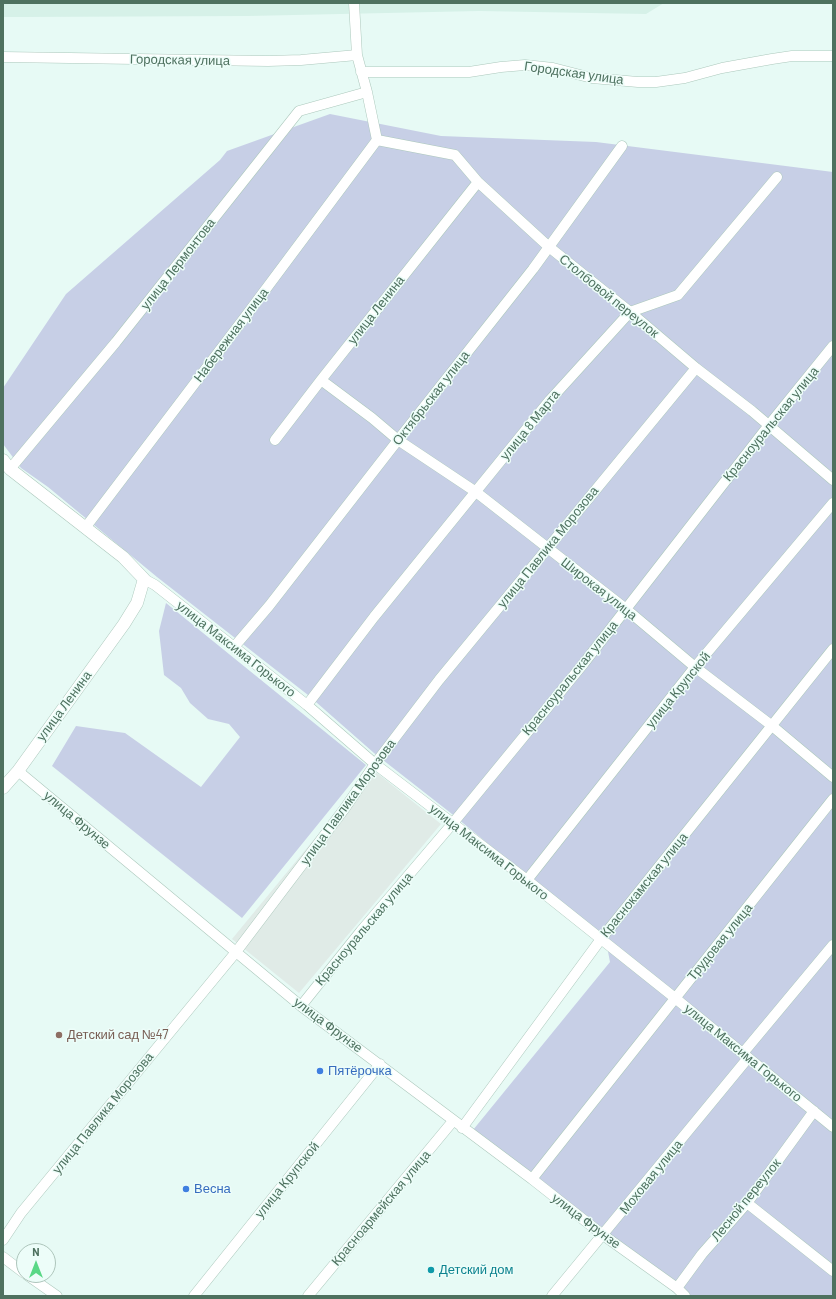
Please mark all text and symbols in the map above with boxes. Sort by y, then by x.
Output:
street label: Городская улица [130,51,230,69]
street label: Городская улица [523,58,625,88]
street label: улица Лермонтова [137,215,219,313]
street label: Столбовой переулок [556,251,662,341]
street label: улица Ленина [344,273,408,347]
street label: Набережная улица [190,285,272,385]
street label: Октябрьская улица [389,348,473,448]
street label: Красноуральская улица [720,364,822,484]
street label: улица 8 Марта [497,387,563,463]
street label: улица Павлика Морозова [494,483,602,611]
street label: Широкая улица [558,554,640,624]
street label: улица Максима Горького [173,598,299,700]
street label: Красноуральская улица [519,618,621,738]
street label: улица Крупской [643,649,713,731]
street label: улица Ленина [33,668,95,744]
street label: улица Павлика Морозова [297,736,399,868]
street label: улица Фрунзе [41,788,113,852]
street label: улица Максима Горького [426,801,552,903]
street label: Краснокамская улица [597,830,691,940]
street label: Красноуральская улица [312,869,416,989]
street label: Трудовая улица [684,900,756,984]
street label: улица Фрунзе [291,994,365,1056]
street label: улица Максима Горького [681,1001,805,1105]
place label: Детский сад №47 [67,1027,169,1043]
marker: Детский сад №47 [54,1030,64,1040]
street label: улица Павлика Морозова [49,1049,157,1177]
place label: Пятёрочка [328,1063,392,1079]
marker: Пятёрочка [315,1066,325,1076]
street label: Моховая улица [616,1137,686,1217]
street label: улица Крупской [252,1139,322,1221]
street label: Красноармейская улица [328,1147,434,1269]
street label: Лесной переулок [708,1155,784,1245]
place label: Весна [194,1181,231,1197]
marker: Весна [181,1184,191,1194]
street label: улица Фрунзе [549,1190,623,1252]
north arrow [16,1243,56,1283]
text: N [32,1245,40,1258]
place label: Детский дом [439,1262,513,1278]
marker: Детский дом [426,1265,436,1275]

